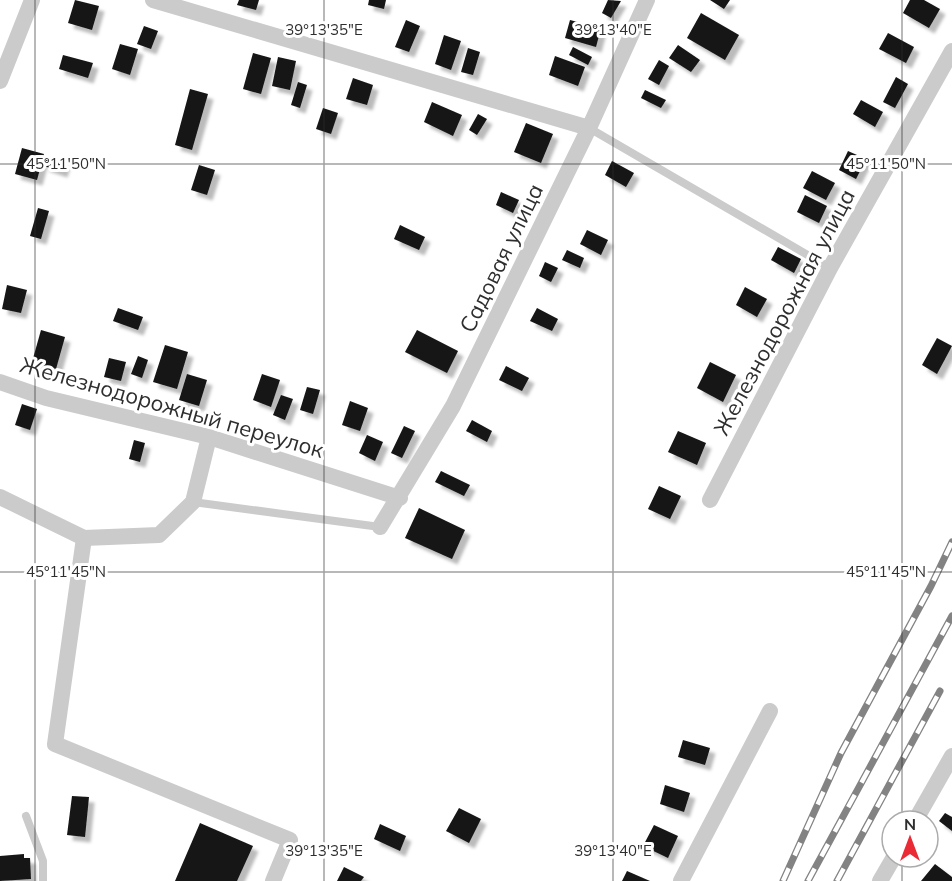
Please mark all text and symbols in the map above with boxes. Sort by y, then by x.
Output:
text: 39°13'35"E [285,20,363,39]
text: 39°13'40"E [574,20,652,39]
text: 45°11'50"N [26,154,106,173]
text: 45°11'50"N [846,154,926,173]
street label: Садовая улица [453,179,549,337]
street label: Железнодорожная улица [707,184,861,440]
street label: Железнодорожный переулок [17,350,327,464]
text: 45°11'45"N [26,562,106,581]
text: 45°11'45"N [846,562,926,581]
north arrow [880,809,940,869]
text: N [904,814,916,834]
text: 39°13'35"E [285,841,363,860]
text: 39°13'40"E [574,841,652,860]

